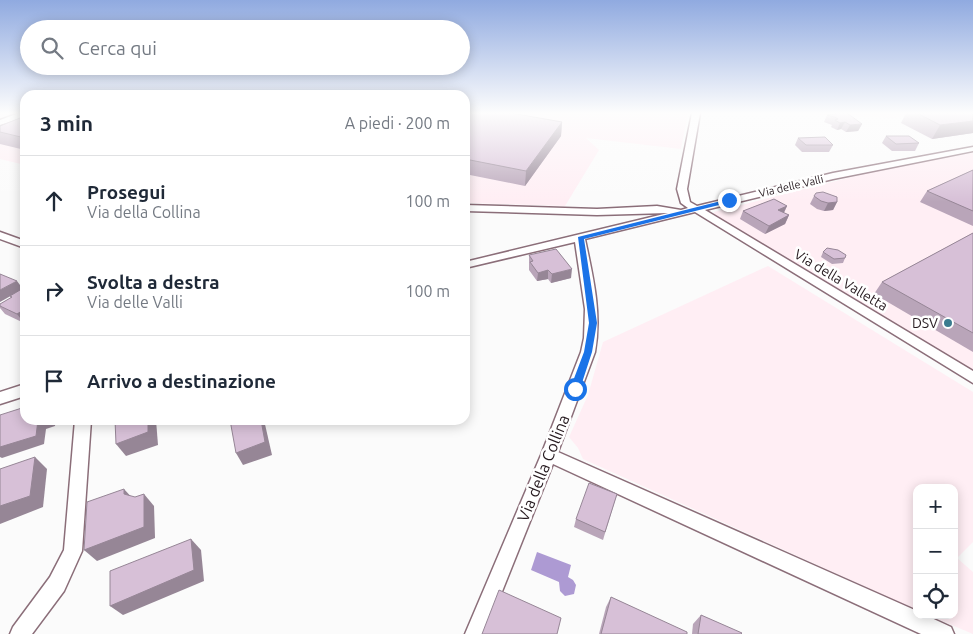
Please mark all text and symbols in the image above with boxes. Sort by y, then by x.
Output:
search box [20,20,470,75]
icon: search [38,34,66,62]
text: Cerca qui [78,37,157,59]
text: 3 min [40,111,93,135]
text: A piedi · 200 m [345,114,450,132]
street label: Via delle Valli [758,173,824,199]
text: Prosegui [87,181,166,203]
icon: ahead [40,187,68,215]
route end [718,189,741,212]
text: 100 m [405,192,450,210]
text: Via della Collina [87,203,201,221]
street label: Via della Valletta [791,246,891,314]
text: Svolta a destra [87,271,220,293]
icon: right [40,277,68,305]
text: 100 m [405,282,450,300]
text: Via delle Valli [87,293,183,311]
place label: DSV [912,315,938,331]
marker: DSV [942,317,954,329]
icon: arrive [40,367,68,395]
text: Arrivo a destinazione [87,370,276,392]
route start [564,378,587,401]
street label: Via della Collina [513,412,573,524]
map controls [913,484,958,619]
button: + [913,484,958,529]
button: − [913,529,958,574]
button: locate [913,574,958,619]

